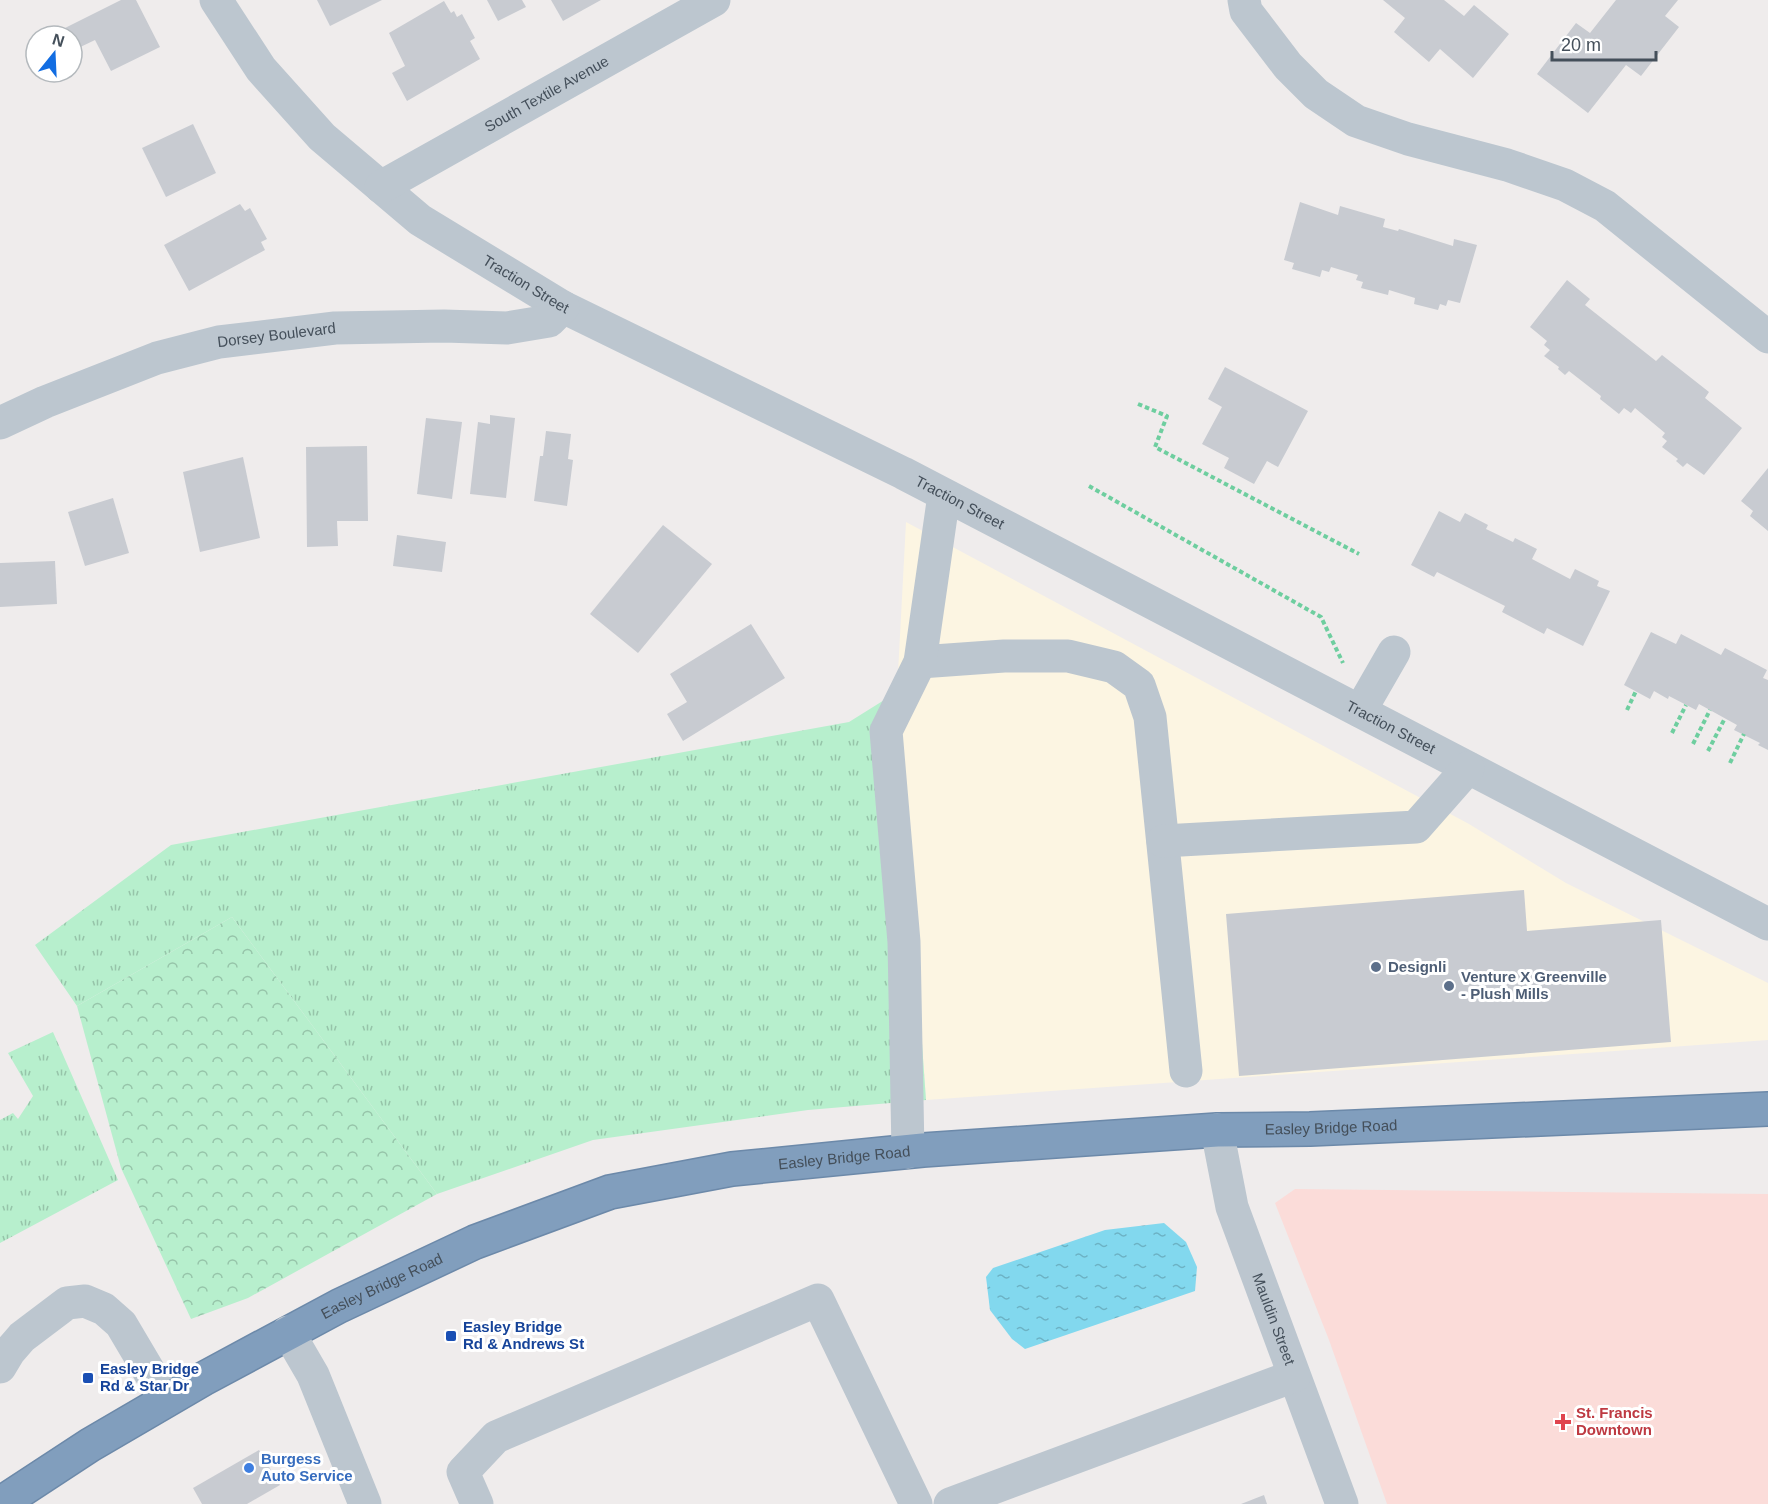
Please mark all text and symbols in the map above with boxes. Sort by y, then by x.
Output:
north arrow [24,24,84,84]
scale bar [1552,24,1656,62]
text: N [50,30,67,50]
text: 20 m [1561,35,1601,55]
street label: South Textile Avenue [481,52,611,135]
street label: Traction Street [480,251,573,317]
street label: Dorsey Boulevard [216,319,337,350]
street label: Traction Street [913,472,1008,533]
street label: Traction Street [1344,697,1439,757]
place label: Designli [1388,958,1446,975]
marker: Designli [1369,960,1383,974]
place label: Venture X Greenville - Plush Mills [1461,968,1607,1002]
marker: Venture X Greenville - Plush Mills [1442,979,1456,993]
street label: Easley Bridge Road [1265,1116,1398,1137]
street label: Easley Bridge Road [777,1142,911,1172]
street label: Easley Bridge Road [318,1250,445,1322]
street label: Mauldin Street [1249,1271,1299,1368]
place label: Easley Bridge Rd & Andrews St [463,1318,584,1352]
marker: Easley Bridge Rd & Andrews St [444,1329,458,1343]
place label: Easley Bridge Rd & Star Dr [100,1360,199,1394]
marker: Easley Bridge Rd & Star Dr [81,1371,95,1385]
place label: St. Francis Downtown [1576,1404,1653,1438]
marker: St. Francis Downtown [1554,1413,1572,1431]
place label: Burgess Auto Service [261,1450,353,1484]
marker: Burgess Auto Service [242,1461,256,1475]

